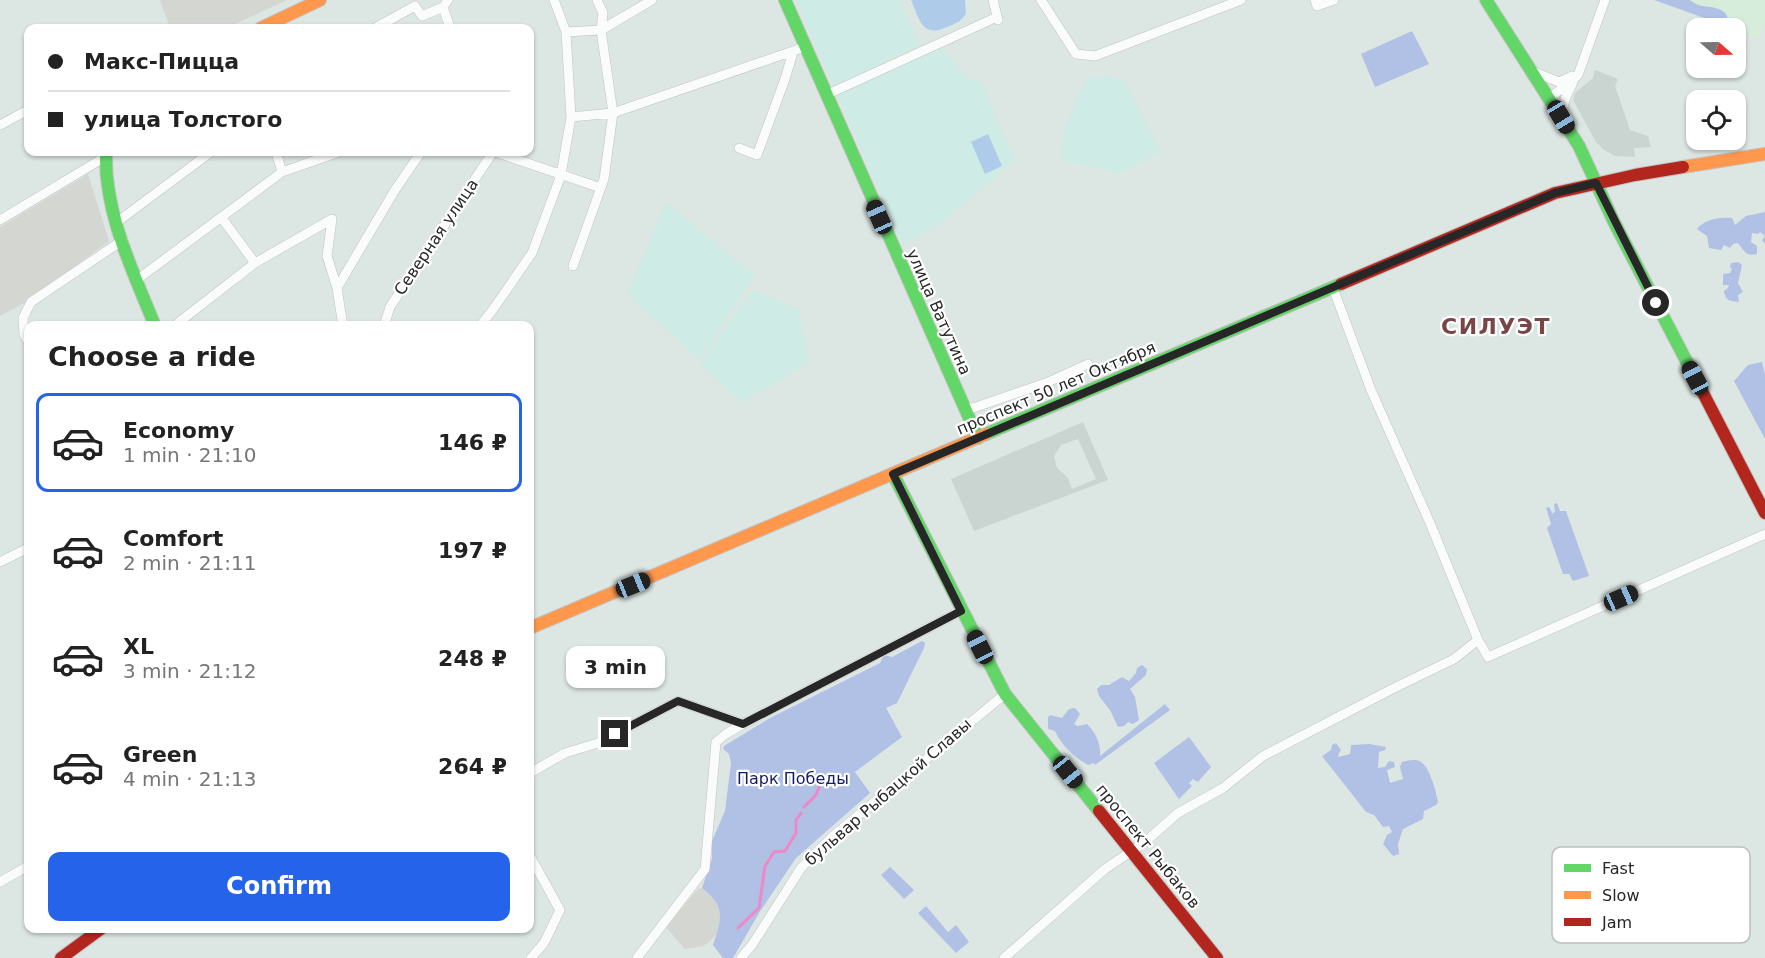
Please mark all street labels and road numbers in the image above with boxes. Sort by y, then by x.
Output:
street label: Северная улица [390,175,482,299]
street label: улица Ватутина [903,246,975,378]
street label: проспект 50 лет Октября [954,337,1158,439]
street label: бульвар Рыбацкой Славы [801,714,975,870]
street label: проспект Рыбаков [1092,780,1204,912]

